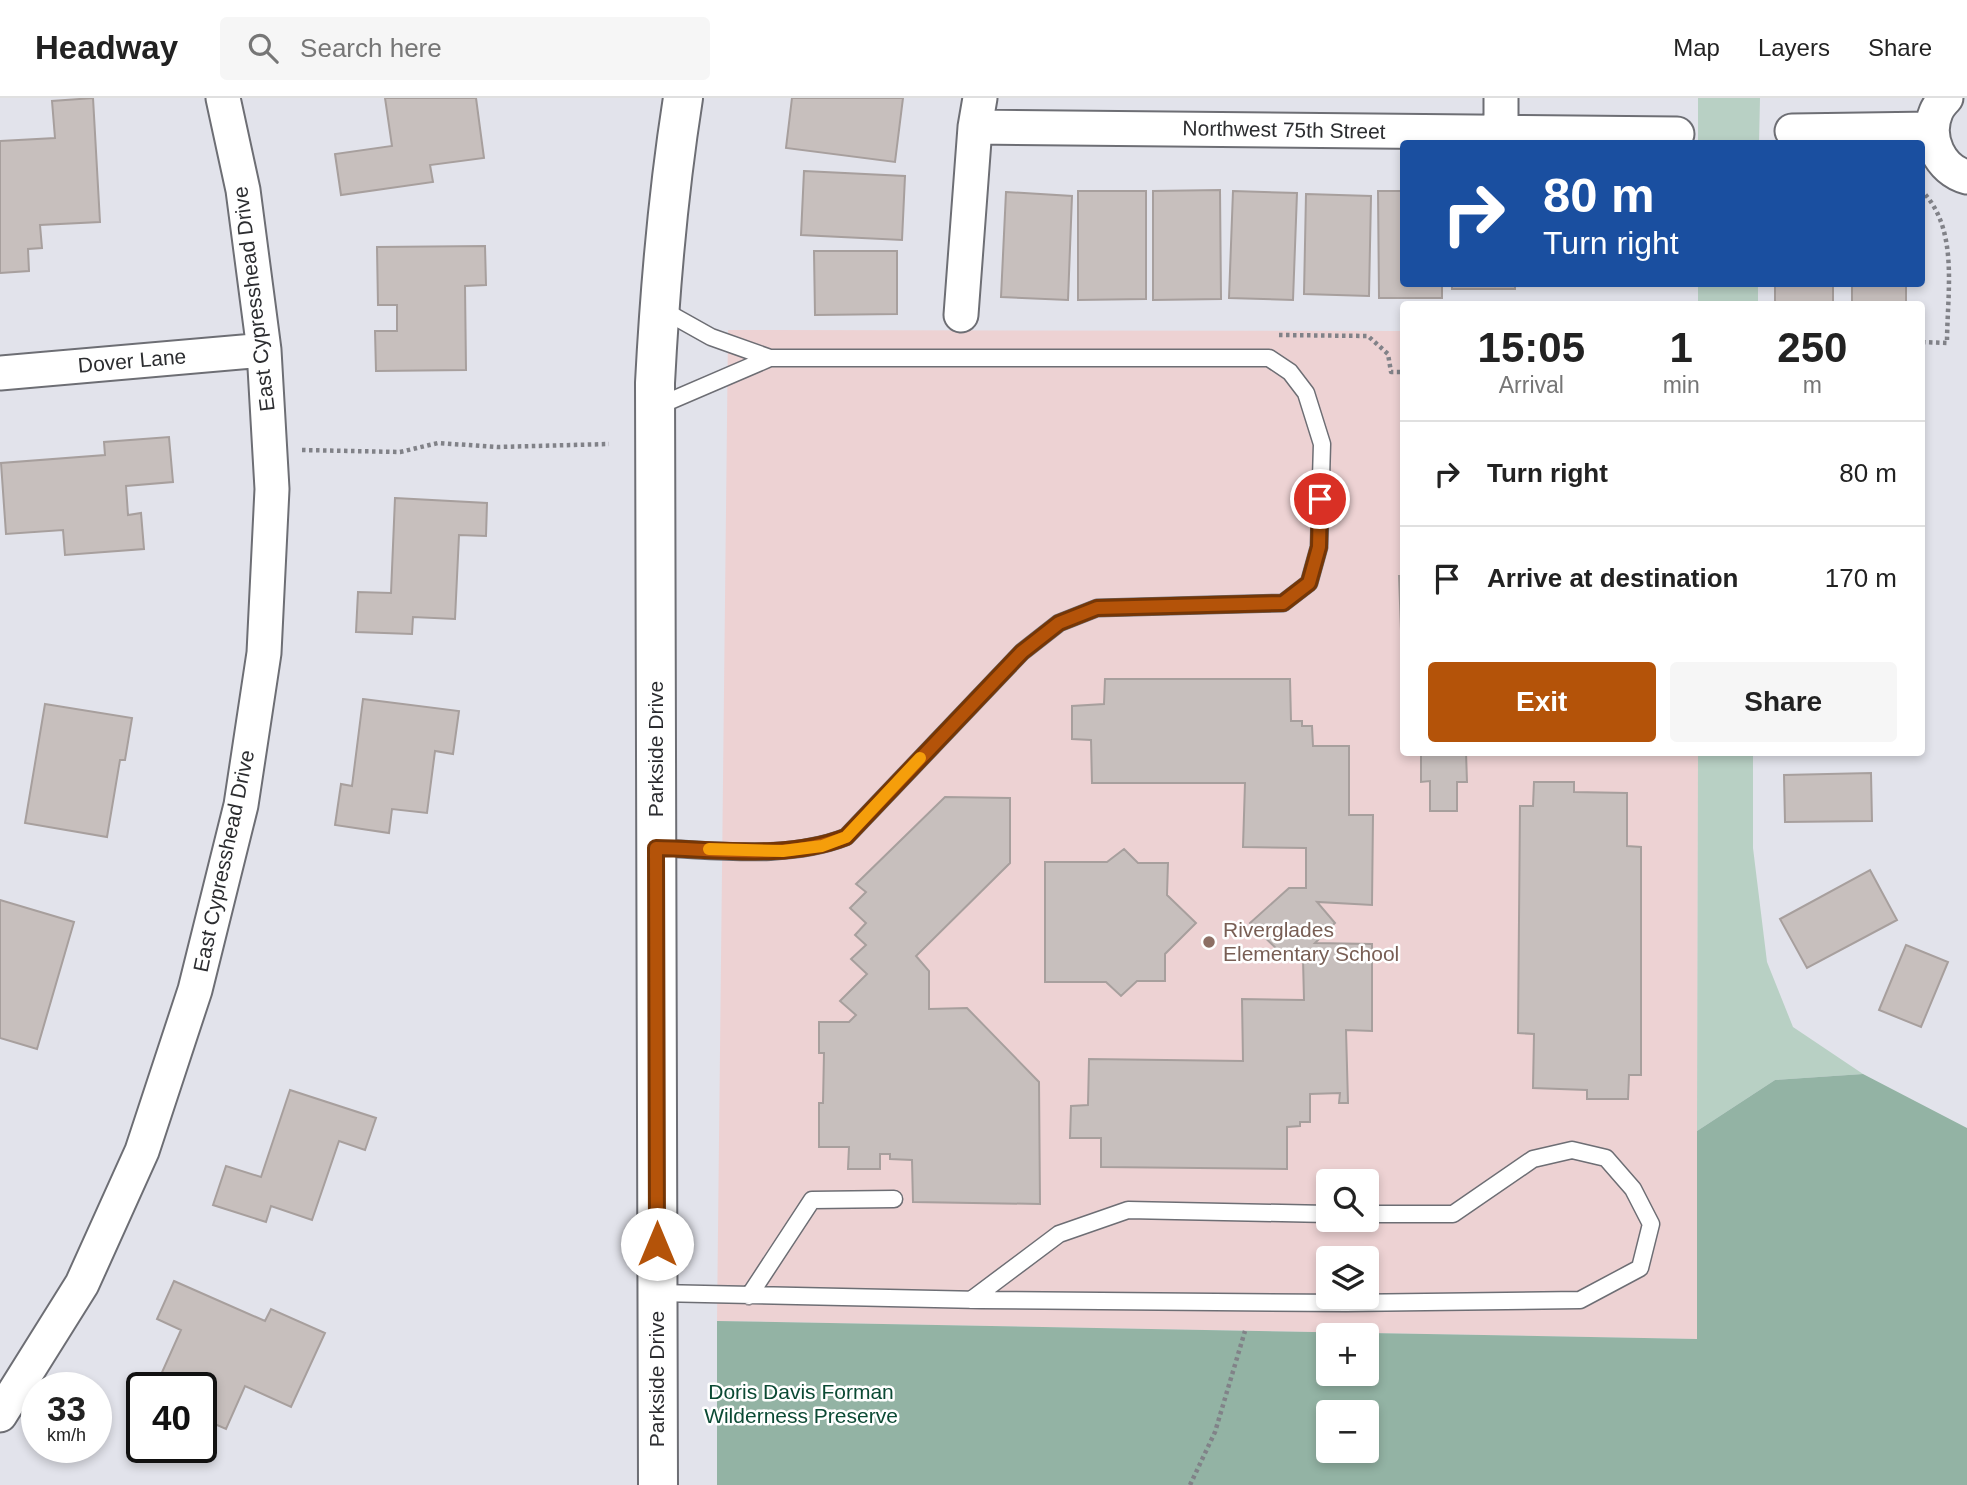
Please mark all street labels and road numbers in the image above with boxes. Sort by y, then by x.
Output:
street label: Northwest 75th Street [1182,116,1386,143]
street label: East Cypresshead Drive [228,185,279,413]
street label: Dover Lane [77,344,187,377]
street label: Parkside Drive [644,681,667,817]
street label: East Cypresshead Drive [189,748,258,974]
street label: Parkside Drive [645,1311,668,1447]

